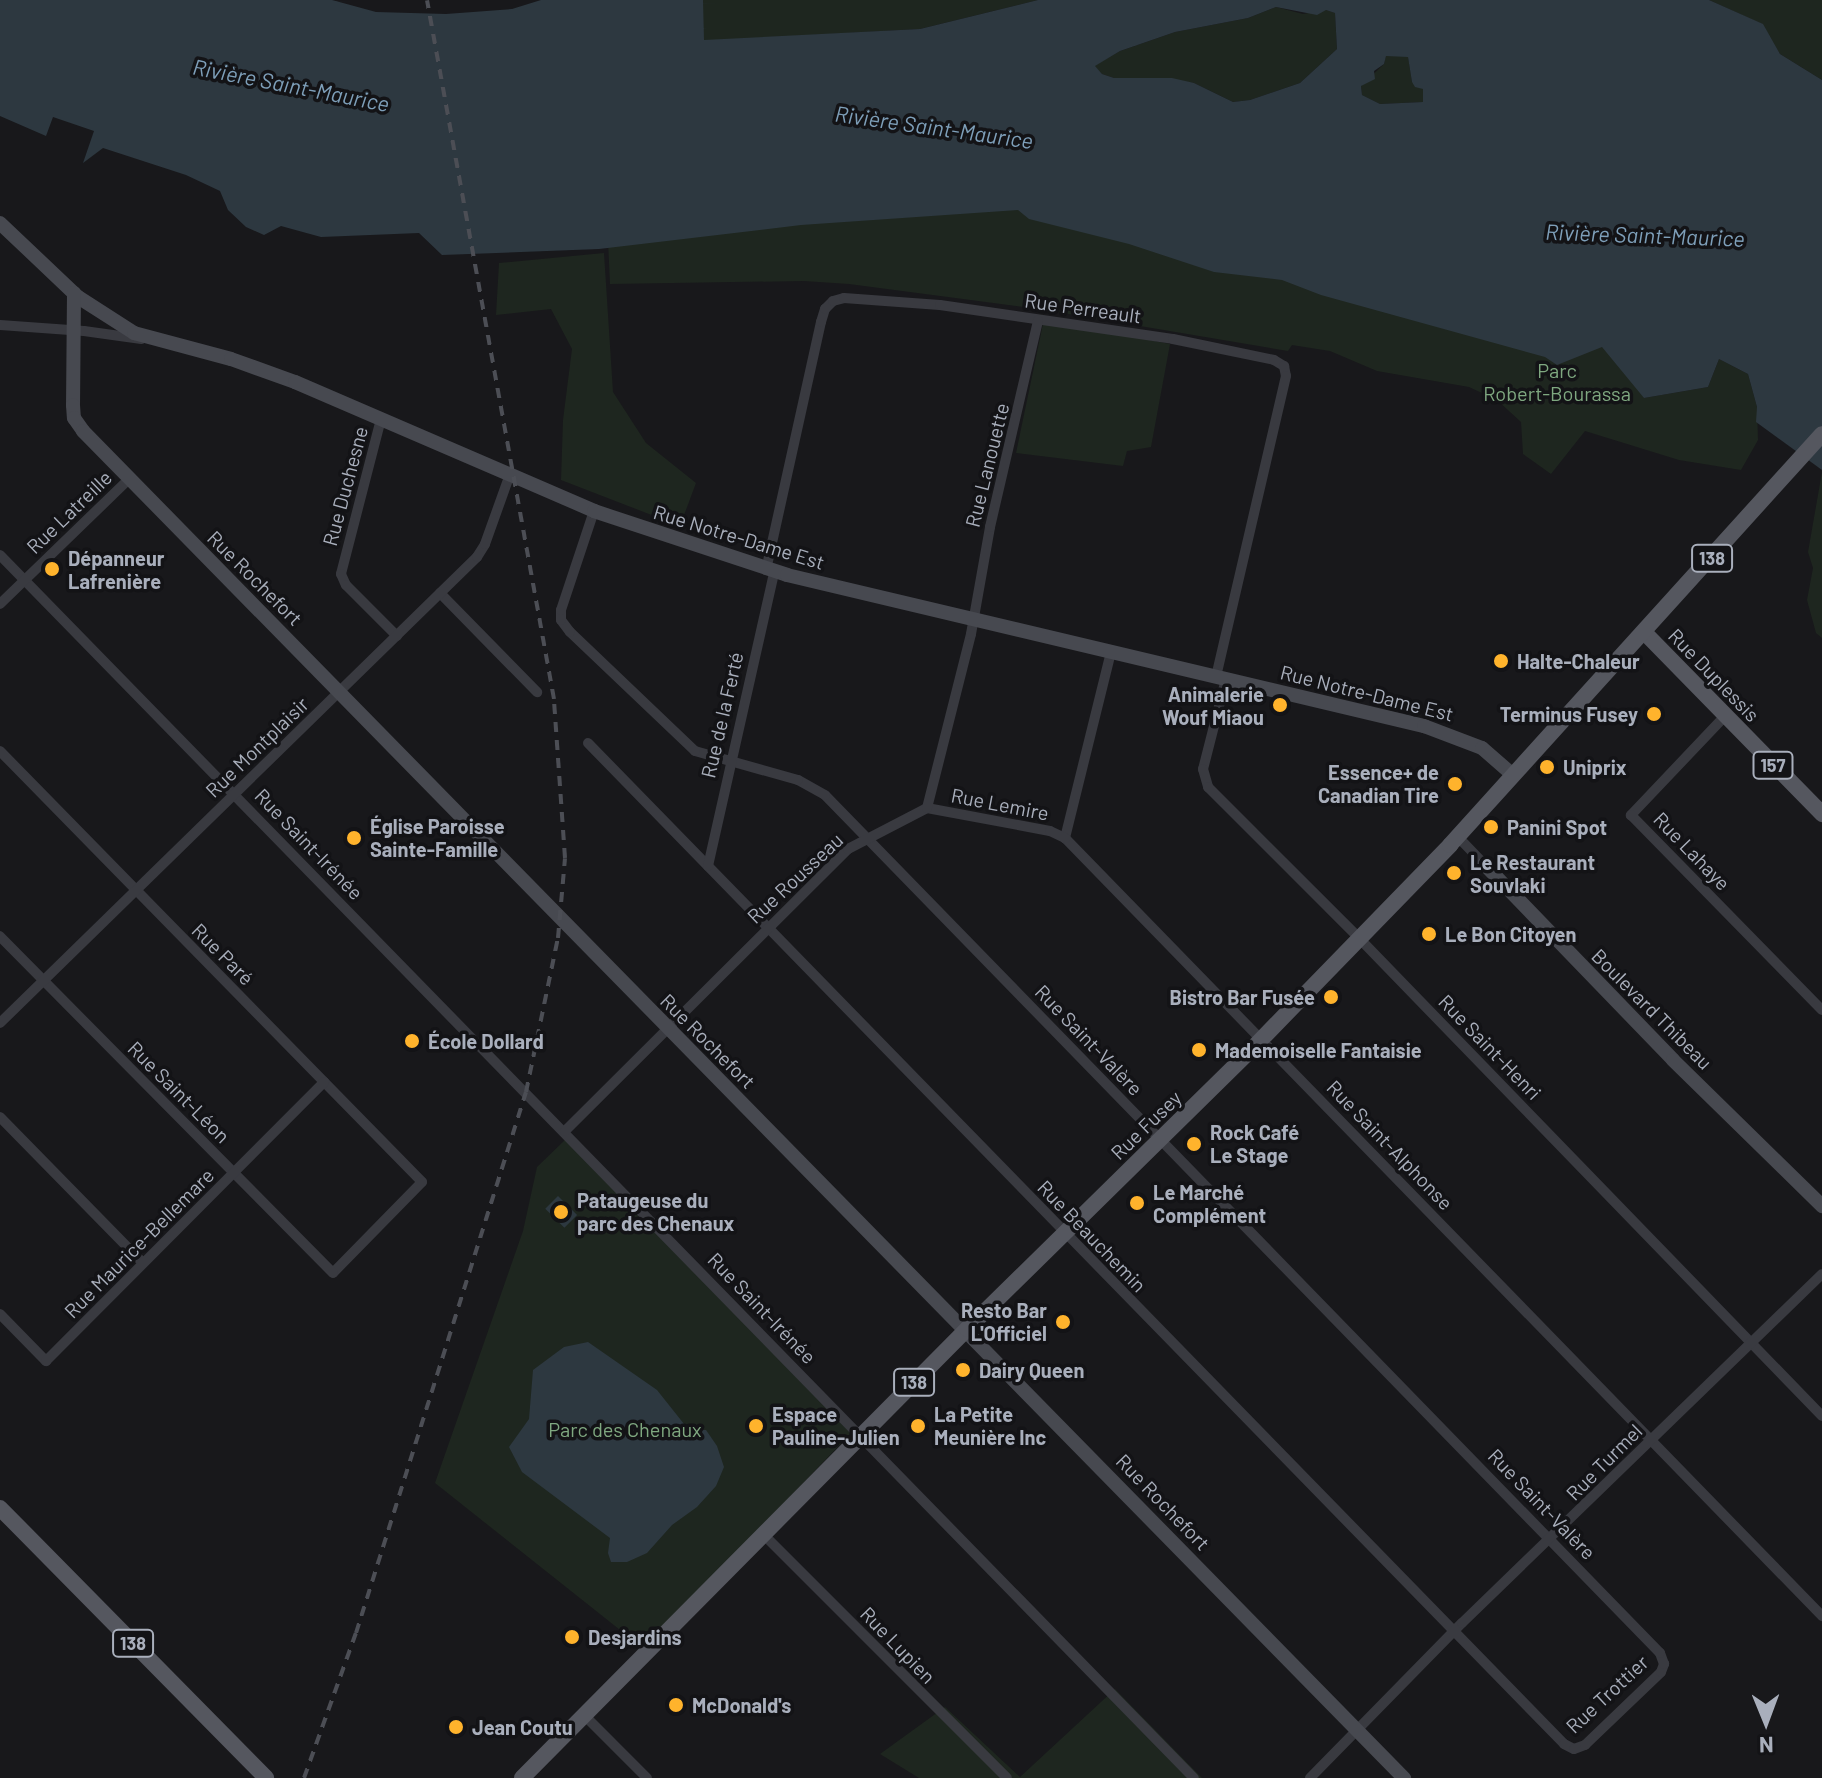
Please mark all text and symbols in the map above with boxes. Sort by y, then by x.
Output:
water label: Rivière Saint-Maurice [190,53,392,117]
water label: Rivière Saint-Maurice [833,100,1035,154]
water label: Rivière Saint-Maurice [1545,218,1745,252]
street label: Rue Perreault [1023,288,1143,328]
park label: Parc Robert-Bourassa [1483,359,1631,406]
street label: Rue Lanouette [960,401,1014,529]
street label: Rue Duchesne [318,424,372,548]
street label: Rue Latreille [21,465,117,559]
street label: Rue Notre-Dame Est [651,500,827,574]
street label: Rue Rochefort [203,526,307,630]
road number: 138 [1690,544,1734,572]
place label: Dépanneur Lafrenière [68,546,164,593]
marker: Dépanneur Lafrenière [43,560,61,578]
street label: Rue Duplessis [1664,623,1764,727]
place label: Halte-Chaleur [1517,649,1640,673]
street label: Rue de la Ferté [696,650,748,780]
marker: Halte-Chaleur [1492,652,1510,670]
street label: Rue Notre-Dame Est [1278,660,1456,726]
place label: Animalerie Wouf Miaou [1162,682,1264,729]
street label: Rue Montplaisir [201,692,313,802]
marker: Animalerie Wouf Miaou [1271,696,1289,714]
place label: Terminus Fusey [1500,702,1638,726]
marker: Terminus Fusey [1645,705,1663,723]
road number: 157 [1751,751,1795,779]
place label: Uniprix [1563,755,1626,779]
marker: Uniprix [1538,758,1556,776]
place label: Essence+ de Canadian Tire [1318,760,1439,807]
marker: Essence+ de Canadian Tire [1446,775,1464,793]
street label: Rue Saint-Irénée [250,783,368,905]
street label: Rue Lemire [949,783,1051,825]
street label: Rue Lahaye [1649,807,1735,895]
place label: Église Paroisse Sainte-Famille [370,814,505,861]
place label: Panini Spot [1507,815,1607,839]
marker: Panini Spot [1482,818,1500,836]
street label: Rue Rousseau [742,828,848,928]
marker: Église Paroisse Sainte-Famille [345,829,363,847]
place label: Le Restaurant Souvlaki [1470,850,1595,897]
marker: Le Restaurant Souvlaki [1445,864,1463,882]
street label: Rue Paré [187,918,259,990]
place label: Le Bon Citoyen [1445,922,1576,946]
marker: Le Bon Citoyen [1420,925,1438,943]
street label: Boulevard Thibeau [1587,944,1717,1074]
street label: Rue Saint-Valère [1030,980,1148,1100]
place label: Bistro Bar Fusée [1170,985,1315,1009]
marker: Bistro Bar Fusée [1322,988,1340,1006]
street label: Rue Rochefort [656,989,760,1093]
street label: Rue Saint-Henri [1434,989,1546,1105]
place label: École Dollard [428,1029,544,1053]
marker: École Dollard [403,1032,421,1050]
street label: Rue Saint-Léon [123,1036,235,1148]
place label: Mademoiselle Fantaisie [1215,1038,1422,1062]
marker: Mademoiselle Fantaisie [1190,1041,1208,1059]
street label: Rue Saint-Alphonse [1322,1075,1458,1215]
street label: Rue Fusey [1106,1086,1186,1164]
place label: Rock Café Le Stage [1210,1120,1299,1167]
marker: Rock Café Le Stage [1185,1135,1203,1153]
street label: Rue Maurice-Bellemare [59,1163,219,1323]
street label: Rue Beauchemin [1033,1175,1151,1297]
place label: Le Marché Complément [1153,1180,1266,1227]
place label: Pataugeuse du parc des Chenaux [577,1188,734,1235]
marker: Le Marché Complément [1128,1194,1146,1212]
marker: Pataugeuse du parc des Chenaux [552,1203,570,1221]
street label: Rue Saint-Irénée [703,1247,821,1369]
place label: Resto Bar L'Officiel [961,1298,1047,1345]
marker: Resto Bar L'Officiel [1054,1313,1072,1331]
place label: Dairy Queen [979,1358,1084,1382]
marker: Dairy Queen [954,1361,972,1379]
road number: 138 [892,1368,936,1396]
place label: Espace Pauline-Julien [772,1402,900,1449]
place label: La Petite Meunière Inc [934,1402,1046,1449]
park label: Parc des Chenaux [548,1417,702,1441]
marker: Espace Pauline-Julien [747,1417,765,1435]
marker: La Petite Meunière Inc [909,1417,927,1435]
street label: Rue Turmel [1561,1419,1647,1505]
street label: Rue Saint-Valère [1483,1444,1601,1564]
street label: Rue Rochefort [1111,1449,1215,1555]
street label: Rue Lupien [856,1602,940,1688]
place label: Desjardins [588,1625,682,1649]
marker: Desjardins [563,1628,581,1646]
road number: 138 [111,1629,155,1657]
street label: Rue Trottier [1561,1650,1653,1738]
north arrow [1726,1682,1806,1762]
place label: McDonald's [692,1693,791,1717]
marker: McDonald's [667,1696,685,1714]
place label: Jean Coutu [472,1715,573,1739]
marker: Jean Coutu [447,1718,465,1736]
text: N [1759,1733,1774,1759]

